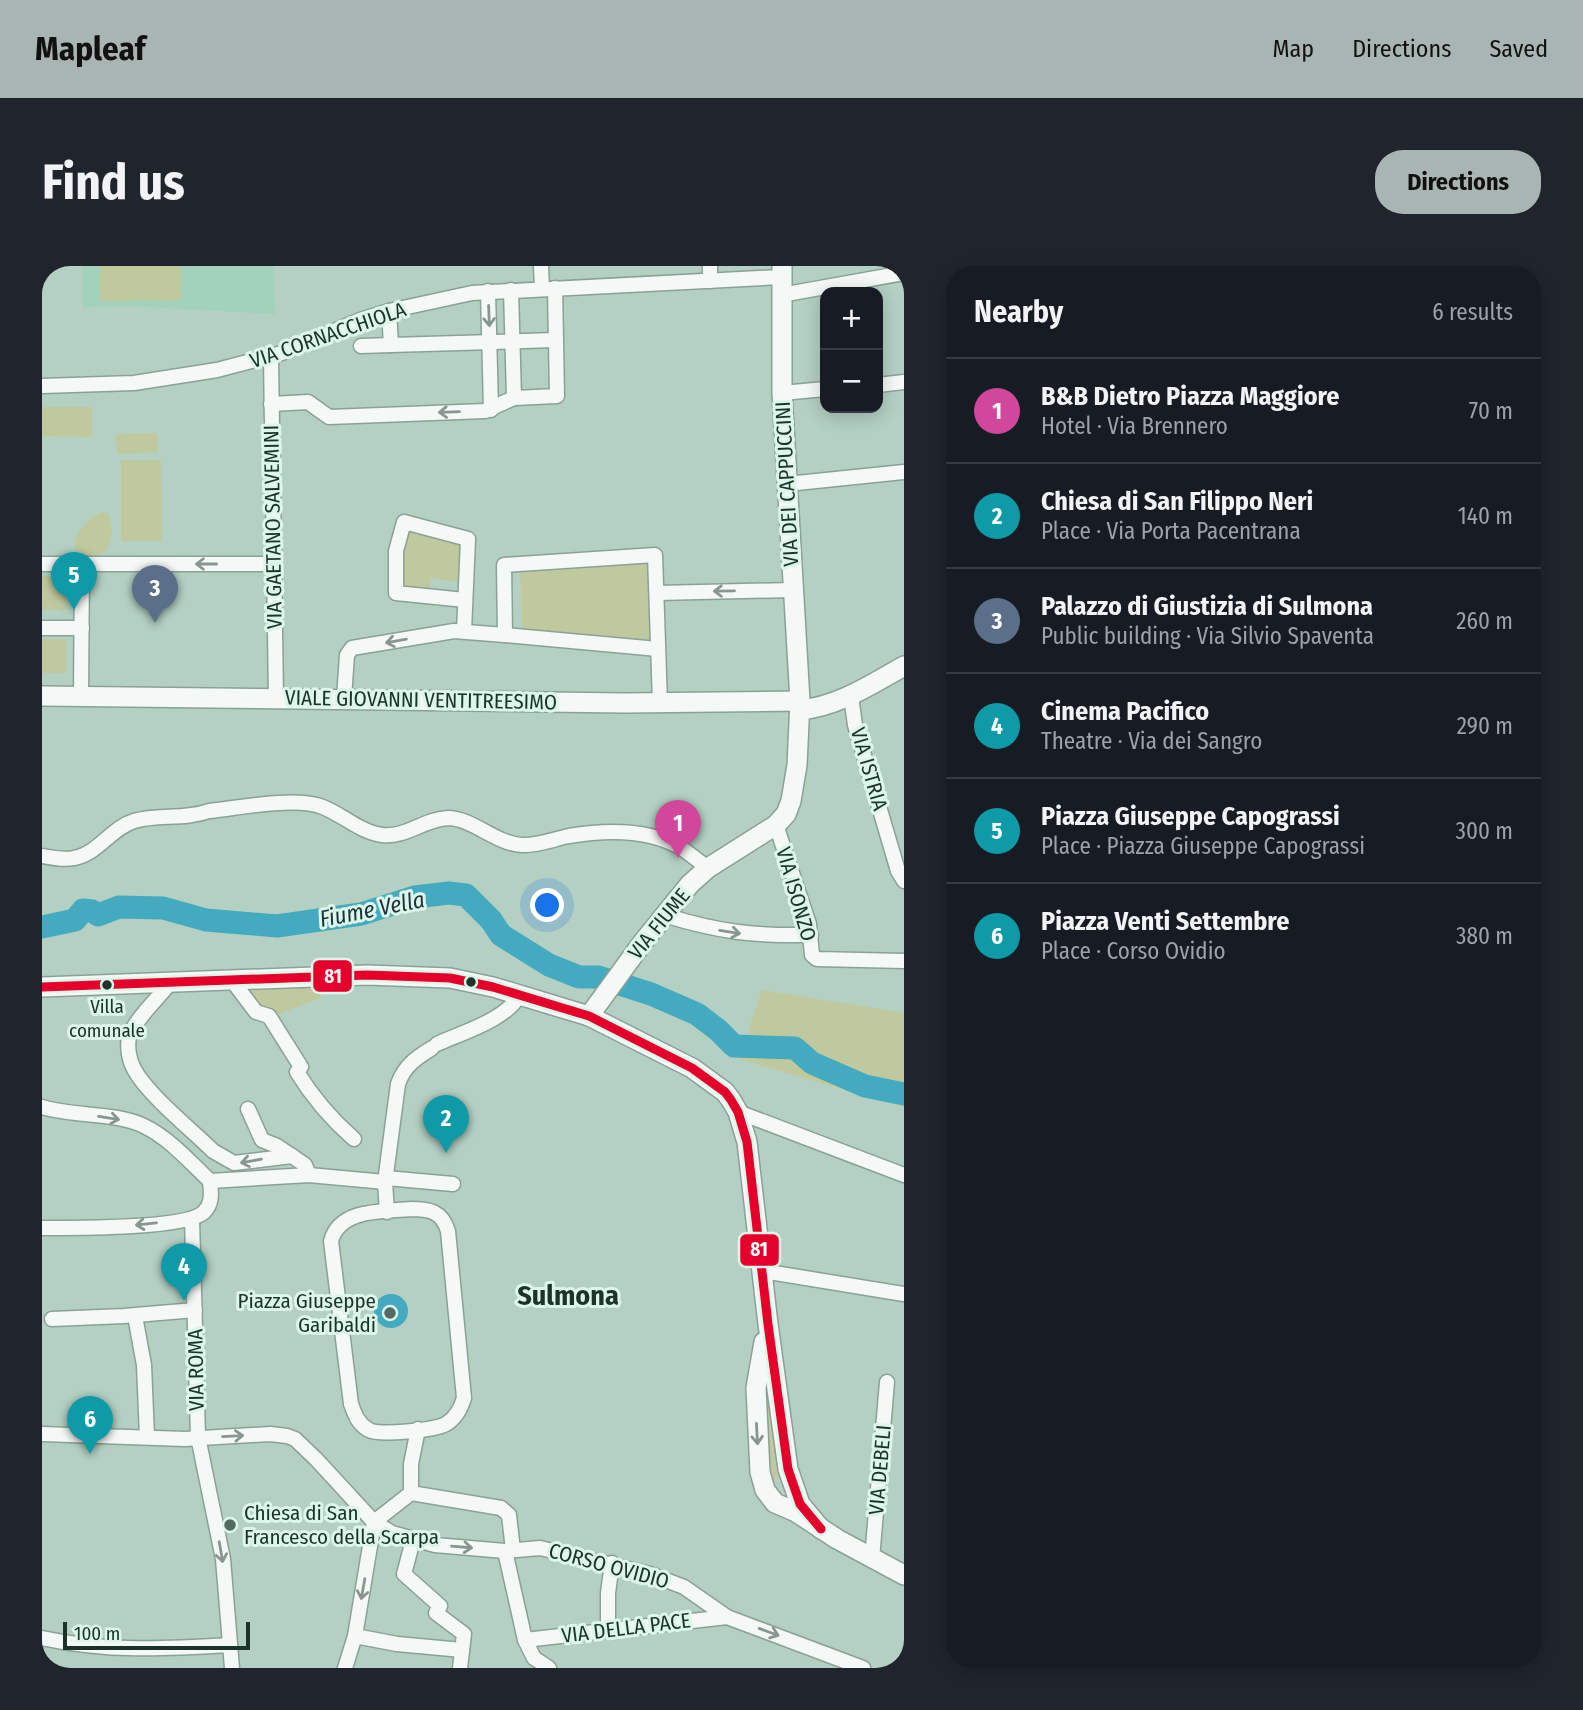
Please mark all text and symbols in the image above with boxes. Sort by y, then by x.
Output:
text: Mapleaf [35,29,146,69]
text: Map [1273,35,1314,63]
text: Directions [1352,35,1451,63]
text: Saved [1489,35,1548,63]
button: Directions [1375,150,1541,214]
text: Find us [42,153,185,212]
map controls [820,287,883,413]
button: + [820,287,883,350]
text: Nearby [974,294,1063,330]
street label: VIA CORNACCHIOLA [247,296,409,374]
text: 6 results [1432,298,1513,326]
one-way arrow [482,305,495,328]
button: − [820,350,883,413]
text: B&B Dietro Piazza Maggiore [1041,381,1340,412]
text: 1 [992,397,1002,425]
text: 70 m [1469,397,1513,425]
street label: VIA DEI CAPPUCCINI [770,401,804,567]
one-way arrow [438,406,461,419]
text: Hotel · Via Brennero [1041,412,1228,440]
street label: VIA GAETANO SALVEMINI [258,425,288,629]
text: Chiesa di San Filippo Neri [1041,486,1313,517]
text: 2 [992,502,1002,530]
text: 140 m [1458,502,1513,530]
text: Place · Via Porta Pacentrana [1041,517,1301,545]
pin: 5 [51,552,97,610]
one-way arrow [194,557,217,571]
pin: 3 [132,565,178,623]
one-way arrow [713,585,736,598]
text: Palazzo di Giustizia di Sulmona [1041,591,1373,622]
text: 3 [992,607,1002,635]
text: 260 m [1456,607,1513,635]
text: Public building · Via Silvio Spaventa [1041,622,1374,650]
one-way arrow [385,635,408,648]
street label: VIALE GIOVANNI VENTITREESIMO [285,685,557,715]
text: Cinema Pacifico [1041,696,1209,727]
text: 4 [991,712,1003,740]
text: 290 m [1457,712,1513,740]
street label: VIA ISTRIA [845,724,893,814]
text: Theatre · Via dei Sangro [1041,727,1262,755]
pin: 1 [655,800,701,858]
text: Piazza Giuseppe Capograssi [1041,801,1340,832]
text: 5 [991,817,1003,845]
text: 300 m [1456,817,1513,845]
text: Place · Piazza Giuseppe Capograssi [1041,832,1365,860]
street label: VIA ISONZO [770,844,822,944]
street label: VIA FIUME [622,883,696,965]
water label: Fiume Vella [317,885,427,933]
your location [530,888,564,922]
text: Piazza Venti Settembre [1041,906,1289,937]
text: 6 [991,922,1003,950]
text: 380 m [1456,922,1513,950]
one-way arrow [718,926,741,939]
text: Place · Corso Ovidio [1041,937,1226,965]
line badge: 81 [312,959,353,993]
text: 81 [324,965,342,988]
unlabelled marker [464,975,478,989]
marker: Villa comunale [100,978,114,992]
place label: Villa comunale [69,995,145,1042]
pin: 2 [423,1095,469,1153]
one-way arrow [97,1112,120,1125]
one-way arrow [240,1155,263,1168]
one-way arrow [135,1217,158,1230]
line badge: 81 [739,1233,780,1267]
text: 81 [750,1238,768,1261]
pin: 4 [161,1243,207,1301]
district label: Sulmona [517,1279,619,1312]
place label: Piazza Giuseppe Garibaldi [238,1288,376,1338]
marker: Piazza Giuseppe Garibaldi [382,1305,398,1321]
street label: VIA ROMA [182,1329,210,1411]
pin: 6 [67,1396,113,1454]
one-way arrow [751,1422,764,1445]
street label: VIA DEBELI [863,1424,897,1516]
one-way arrow [221,1429,244,1442]
place label: Chiesa di San Francesco della Scarpa [244,1500,439,1550]
marker: Chiesa di San Francesco della Scarpa [222,1517,238,1533]
street label: CORSO OVIDIO [546,1537,672,1595]
one-way arrow [215,1540,228,1563]
one-way arrow [450,1541,473,1554]
one-way arrow [355,1577,369,1600]
street label: VIA DELLA PACE [560,1607,692,1649]
scale bar [63,1619,250,1651]
text: 100 m [74,1622,120,1645]
one-way arrow [758,1627,780,1640]

